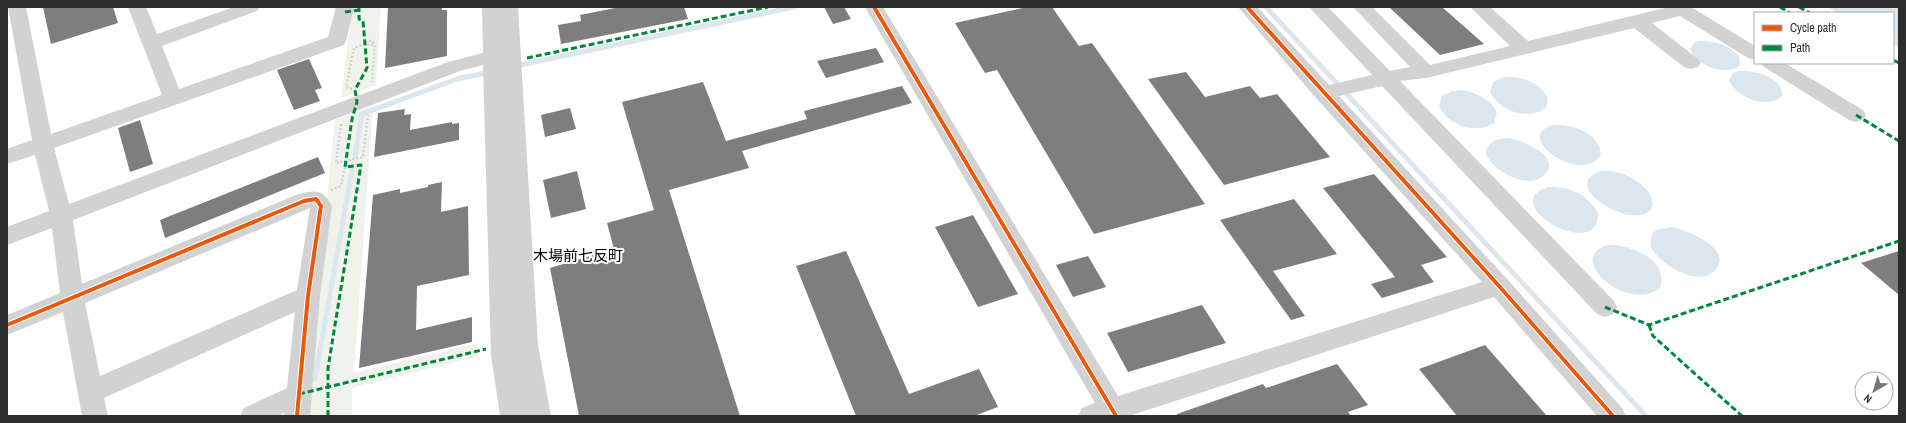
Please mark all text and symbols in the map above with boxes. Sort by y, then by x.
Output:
legend [1754,12,1894,64]
text: Cycle path [1790,20,1837,36]
text: Path [1790,40,1810,56]
district label: 木場前七反町 [533,245,623,266]
north arrow [1854,371,1894,411]
text: N [1861,391,1875,406]

